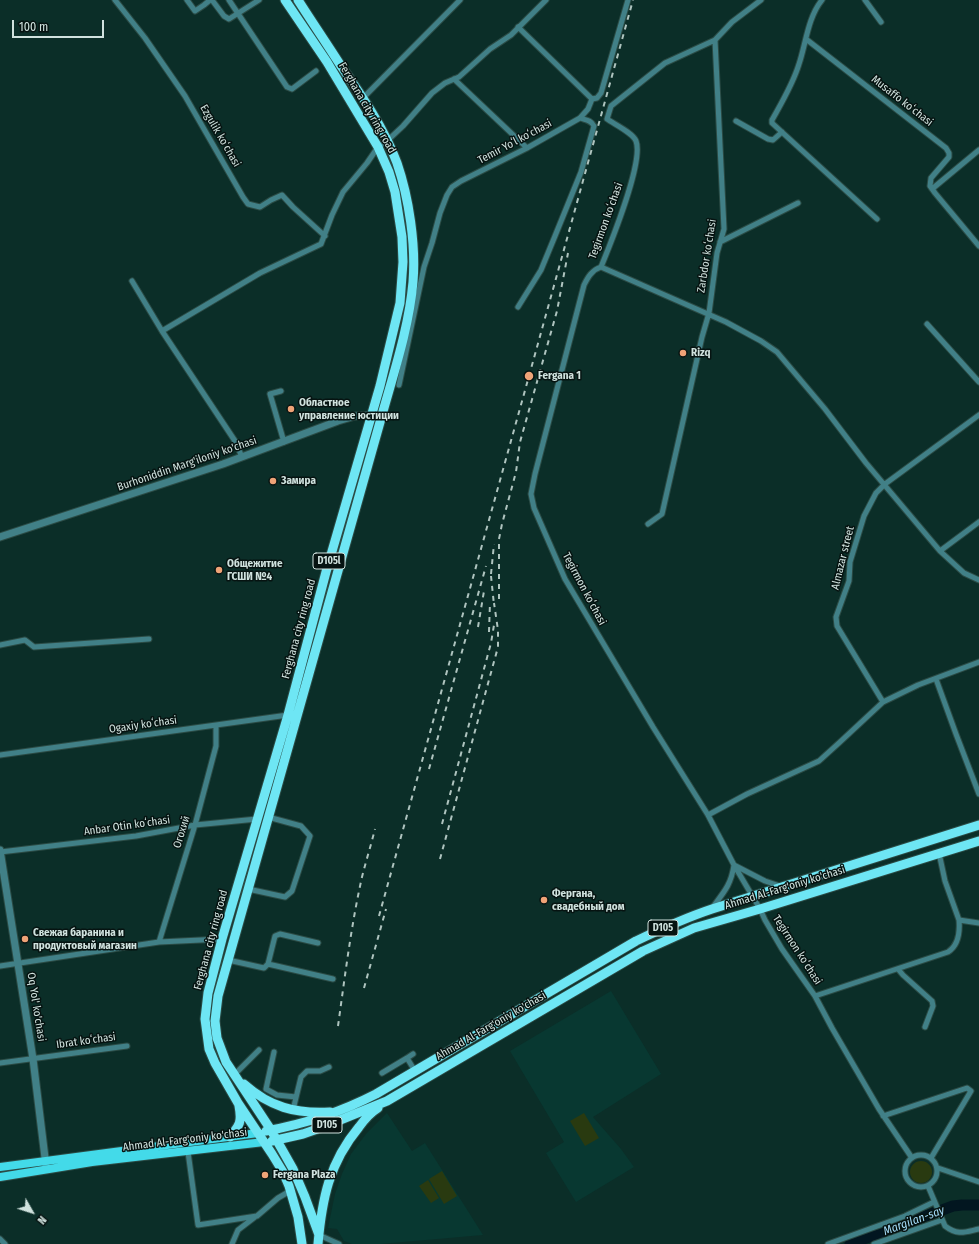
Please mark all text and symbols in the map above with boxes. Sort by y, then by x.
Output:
scale bar [14,12,106,38]
text: 100 m [19,20,48,34]
street label: Ferghana city ring road [336,60,398,156]
street label: Musaffo koʻchasi [869,73,935,129]
street label: Ezgulik koʻchasi [197,103,243,169]
street label: Temir Yoʻl koʻchasi [476,117,554,167]
street label: Tegirmon koʻchasi [586,181,626,261]
street label: Zarbdor koʻchasi [695,218,719,294]
place label: Rizq [691,346,711,360]
marker: Rizq [678,348,688,358]
place label: Fergana 1 [538,369,581,383]
marker: Fergana 1 [523,370,535,382]
place label: Областное управление юстиции [299,396,399,422]
marker: Областное управление юстиции [286,404,296,414]
street label: Burhoniddin Marg'iloniy ko'chasi [116,434,258,494]
place label: Замира [281,474,316,488]
marker: Замира [268,476,278,486]
street label: Almazar street [829,525,857,591]
street label: Tegirmon koʻchasi [559,550,609,628]
road number: D105l [313,553,345,569]
place label: Общежитие ГСШИ №4 [227,557,283,583]
marker: Общежитие ГСШИ №4 [214,565,224,575]
street label: Ferghana city ring road [279,578,319,680]
street label: Ogaxiy koʻchasi [108,714,178,736]
street label: Anbar Otin koʻchasi [83,813,171,839]
street label: Огохий [171,814,193,850]
street label: Ahmad Al-Farg'oniy ko'chasi [723,863,847,913]
place label: Фергана, свадебный дом [552,887,624,913]
street label: Ferghana city ring road [191,889,231,991]
marker: Фергана, свадебный дом [539,895,549,905]
street label: Tegirmon koʻchasi [770,913,824,987]
road number: D105 [648,920,678,936]
place label: Свежая баранина и продуктовый магазин [33,926,137,952]
marker: Свежая баранина и продуктовый магазин [20,934,30,944]
street label: Oq Yol' ko'chasi [24,972,48,1042]
street label: Ahmad Al-Farg'oniy ko'chasi [434,989,548,1063]
street label: Ibrat koʻchasi [55,1030,117,1052]
road number: D105 [312,1117,342,1133]
street label: Ahmad Al-Farg'oniy ko'chasi [122,1126,248,1154]
place label: Fergana Plaza [273,1168,335,1182]
marker: Fergana Plaza [260,1170,270,1180]
north arrow [12,1192,52,1232]
water label: Margilan-say [881,1203,947,1239]
text: N [35,1213,49,1227]

